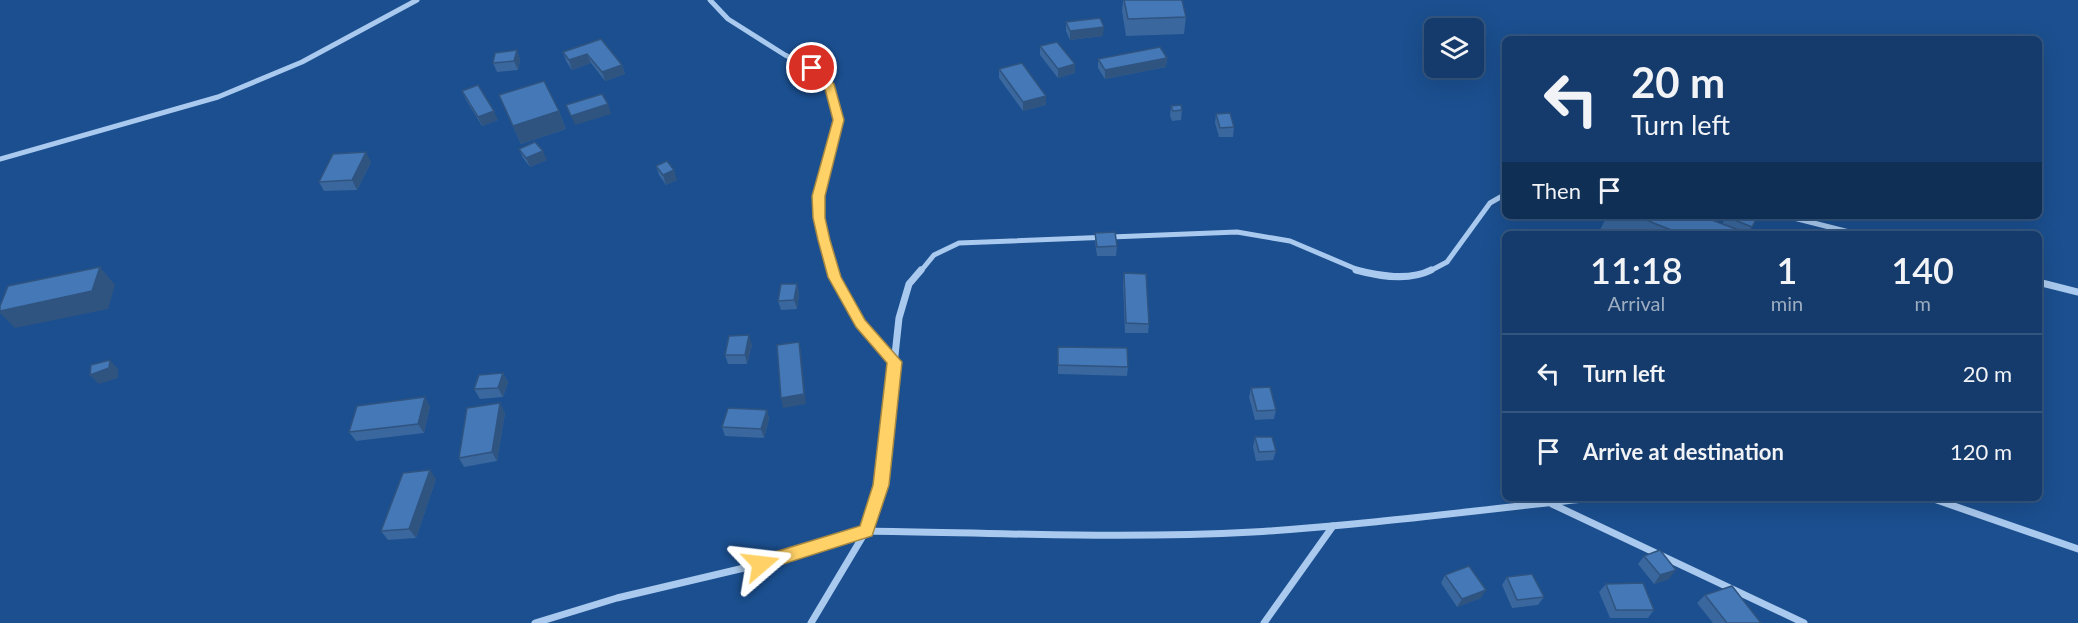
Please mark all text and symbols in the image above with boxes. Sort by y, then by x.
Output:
map controls [1424,18,1484,78]
button: layers [1424,18,1484,78]
pin [786,42,837,93]
icon: arrive [795,51,828,84]
text: 20 m [1631,57,1725,107]
icon: left [1532,60,1610,138]
text: Turn left [1631,108,1730,141]
icon: arrive [1593,174,1626,207]
text: Then [1532,177,1581,204]
text: 11:18 [1590,248,1683,292]
text: 1 [1777,248,1797,292]
text: 140 [1891,248,1954,292]
text: Arrival [1608,291,1665,315]
text: min [1771,291,1803,315]
text: m [1914,291,1931,315]
icon: left [1532,357,1565,390]
text: Turn left [1583,360,1665,387]
text: 20 m [1963,360,2012,387]
icon: arrive [1532,435,1565,468]
text: Arrive at destination [1583,438,1784,465]
text: 120 m [1950,438,2012,465]
position arrow [729,532,793,596]

